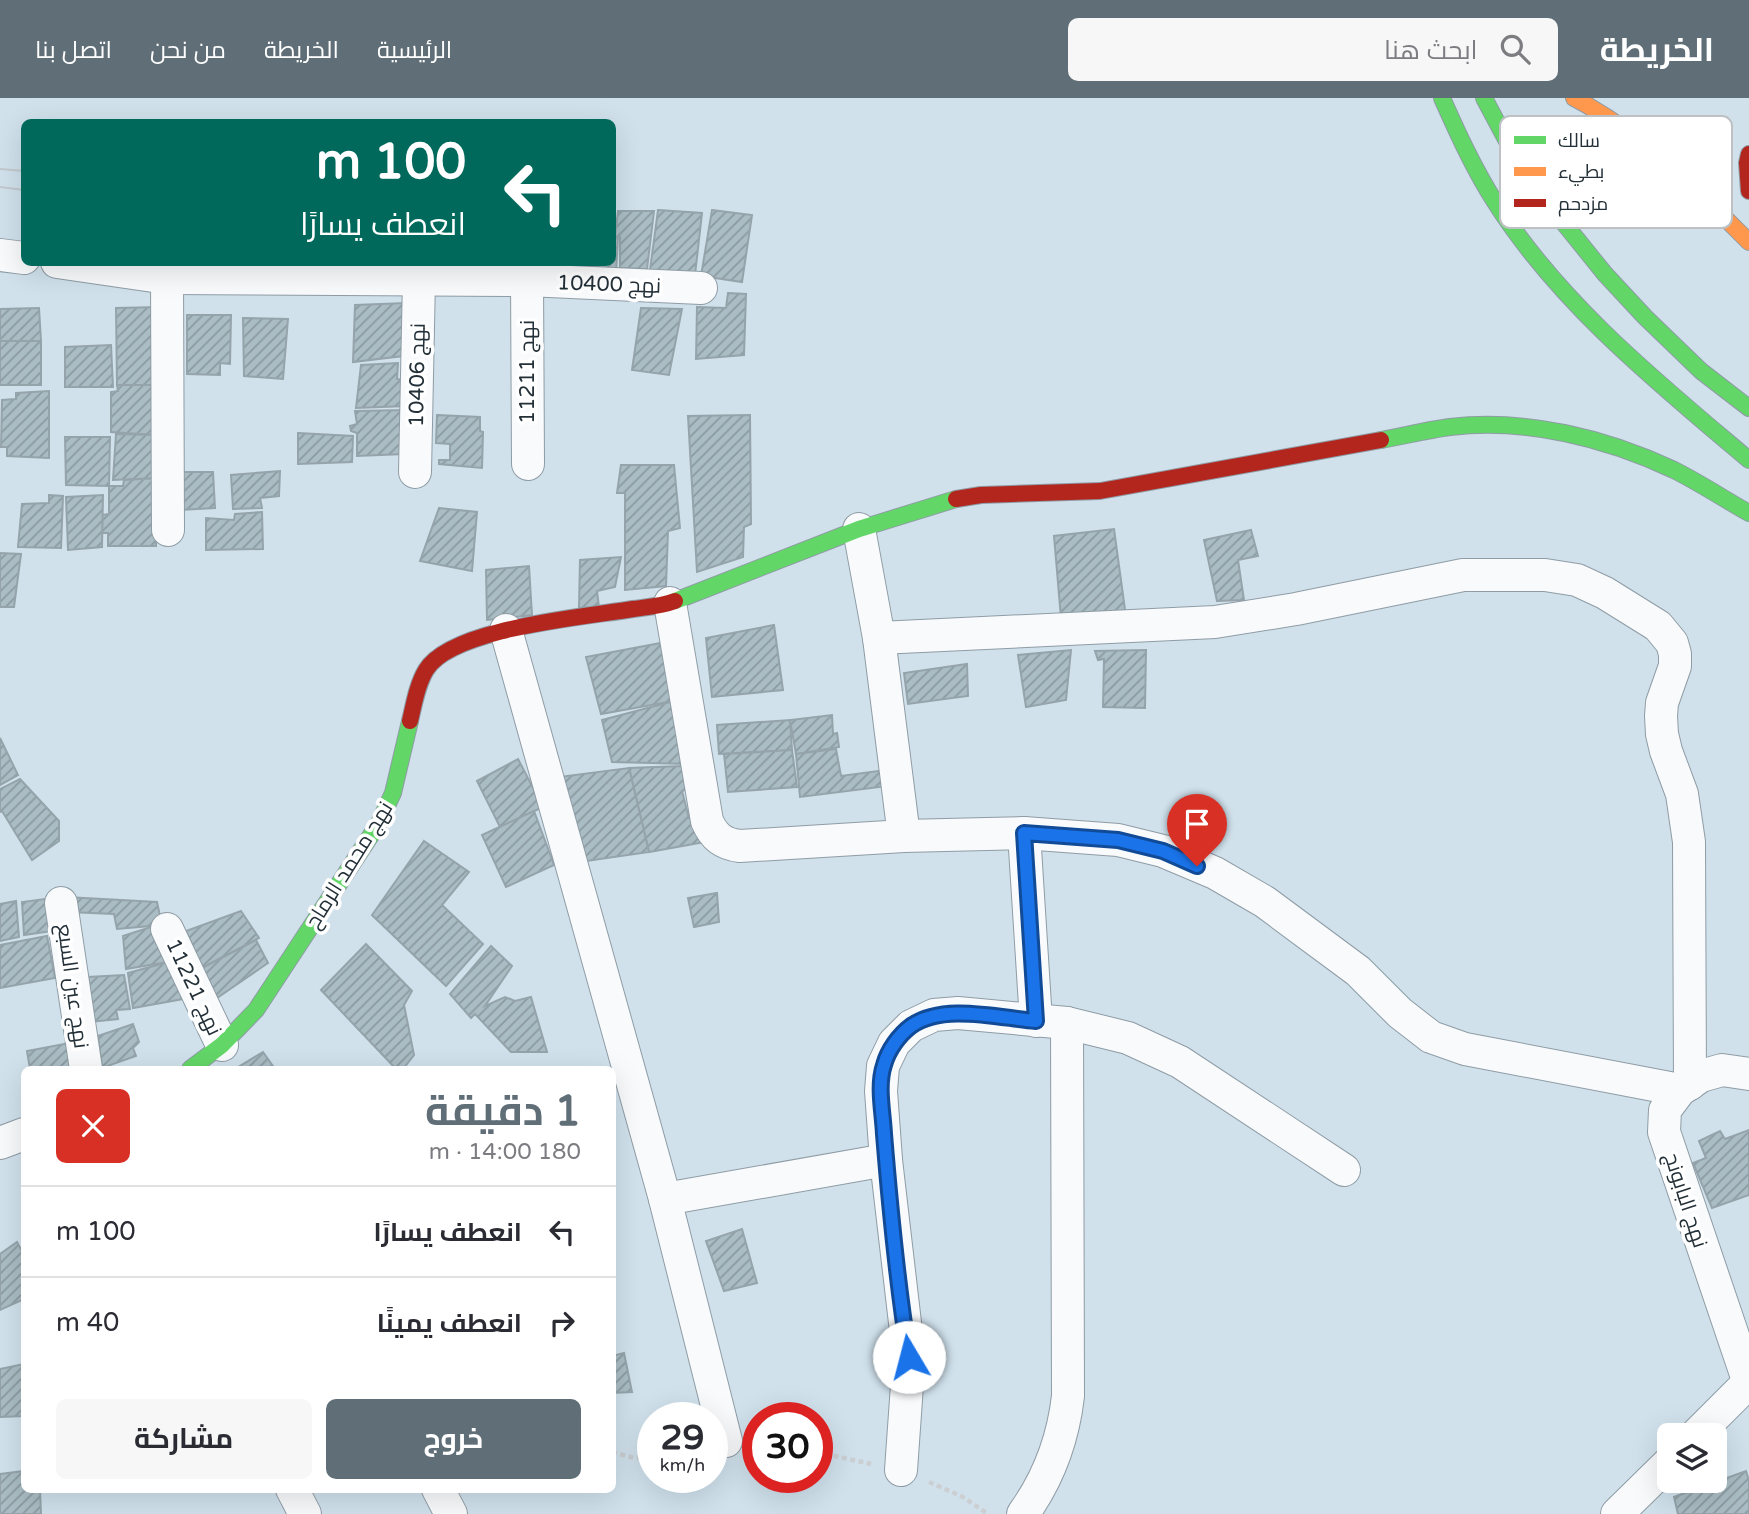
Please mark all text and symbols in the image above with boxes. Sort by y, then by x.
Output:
search box [1068,18,1558,81]
icon: search [1496,30,1534,68]
text: الخريطة [1600,31,1714,70]
text: ابحث هنا [1384,35,1478,66]
text: اتصل بنا [35,36,112,65]
text: من نحن [150,36,226,65]
text: الخريطة [264,36,339,65]
text: الرئيسية [377,36,452,65]
legend [1500,116,1732,228]
text: سالك [1558,130,1600,152]
text: 100 m [316,133,466,192]
icon: left [490,147,581,238]
text: بطيء [1558,161,1604,186]
text: مزدحم [1558,193,1608,217]
text: انعطف يسارًا [300,206,466,244]
street label: نهج 10400 [557,270,661,300]
street label: نهج 11211 [515,320,541,424]
street label: نهج 10406 [404,323,432,427]
pin [1167,794,1227,866]
street label: نهج محمد الرماح [300,797,399,934]
icon: arrive [1178,805,1216,843]
street label: نهج عين السبع [50,922,94,1050]
street label: نهج 11221 [159,935,227,1040]
text: 1 دقيقة [425,1086,581,1137]
button: close [56,1089,130,1163]
text: 180 m · 14:00 [429,1138,581,1166]
street label: نهج البابونج [1657,1149,1713,1251]
icon: left [543,1213,581,1251]
text: 100 m [56,1216,136,1247]
text: انعطف يسارًا [373,1217,522,1248]
icon: right [543,1304,581,1342]
text: 40 m [56,1307,119,1338]
text: انعطف يمينًا [377,1308,522,1339]
position arrow [872,1320,946,1394]
button: مشاركة [56,1399,312,1479]
button: خروج [326,1399,581,1479]
speed limit sign: 30 [742,1402,833,1493]
text: 29 [661,1417,704,1459]
map controls [1657,1423,1727,1493]
button: layers [1657,1423,1727,1493]
text: km/h [660,1454,705,1476]

